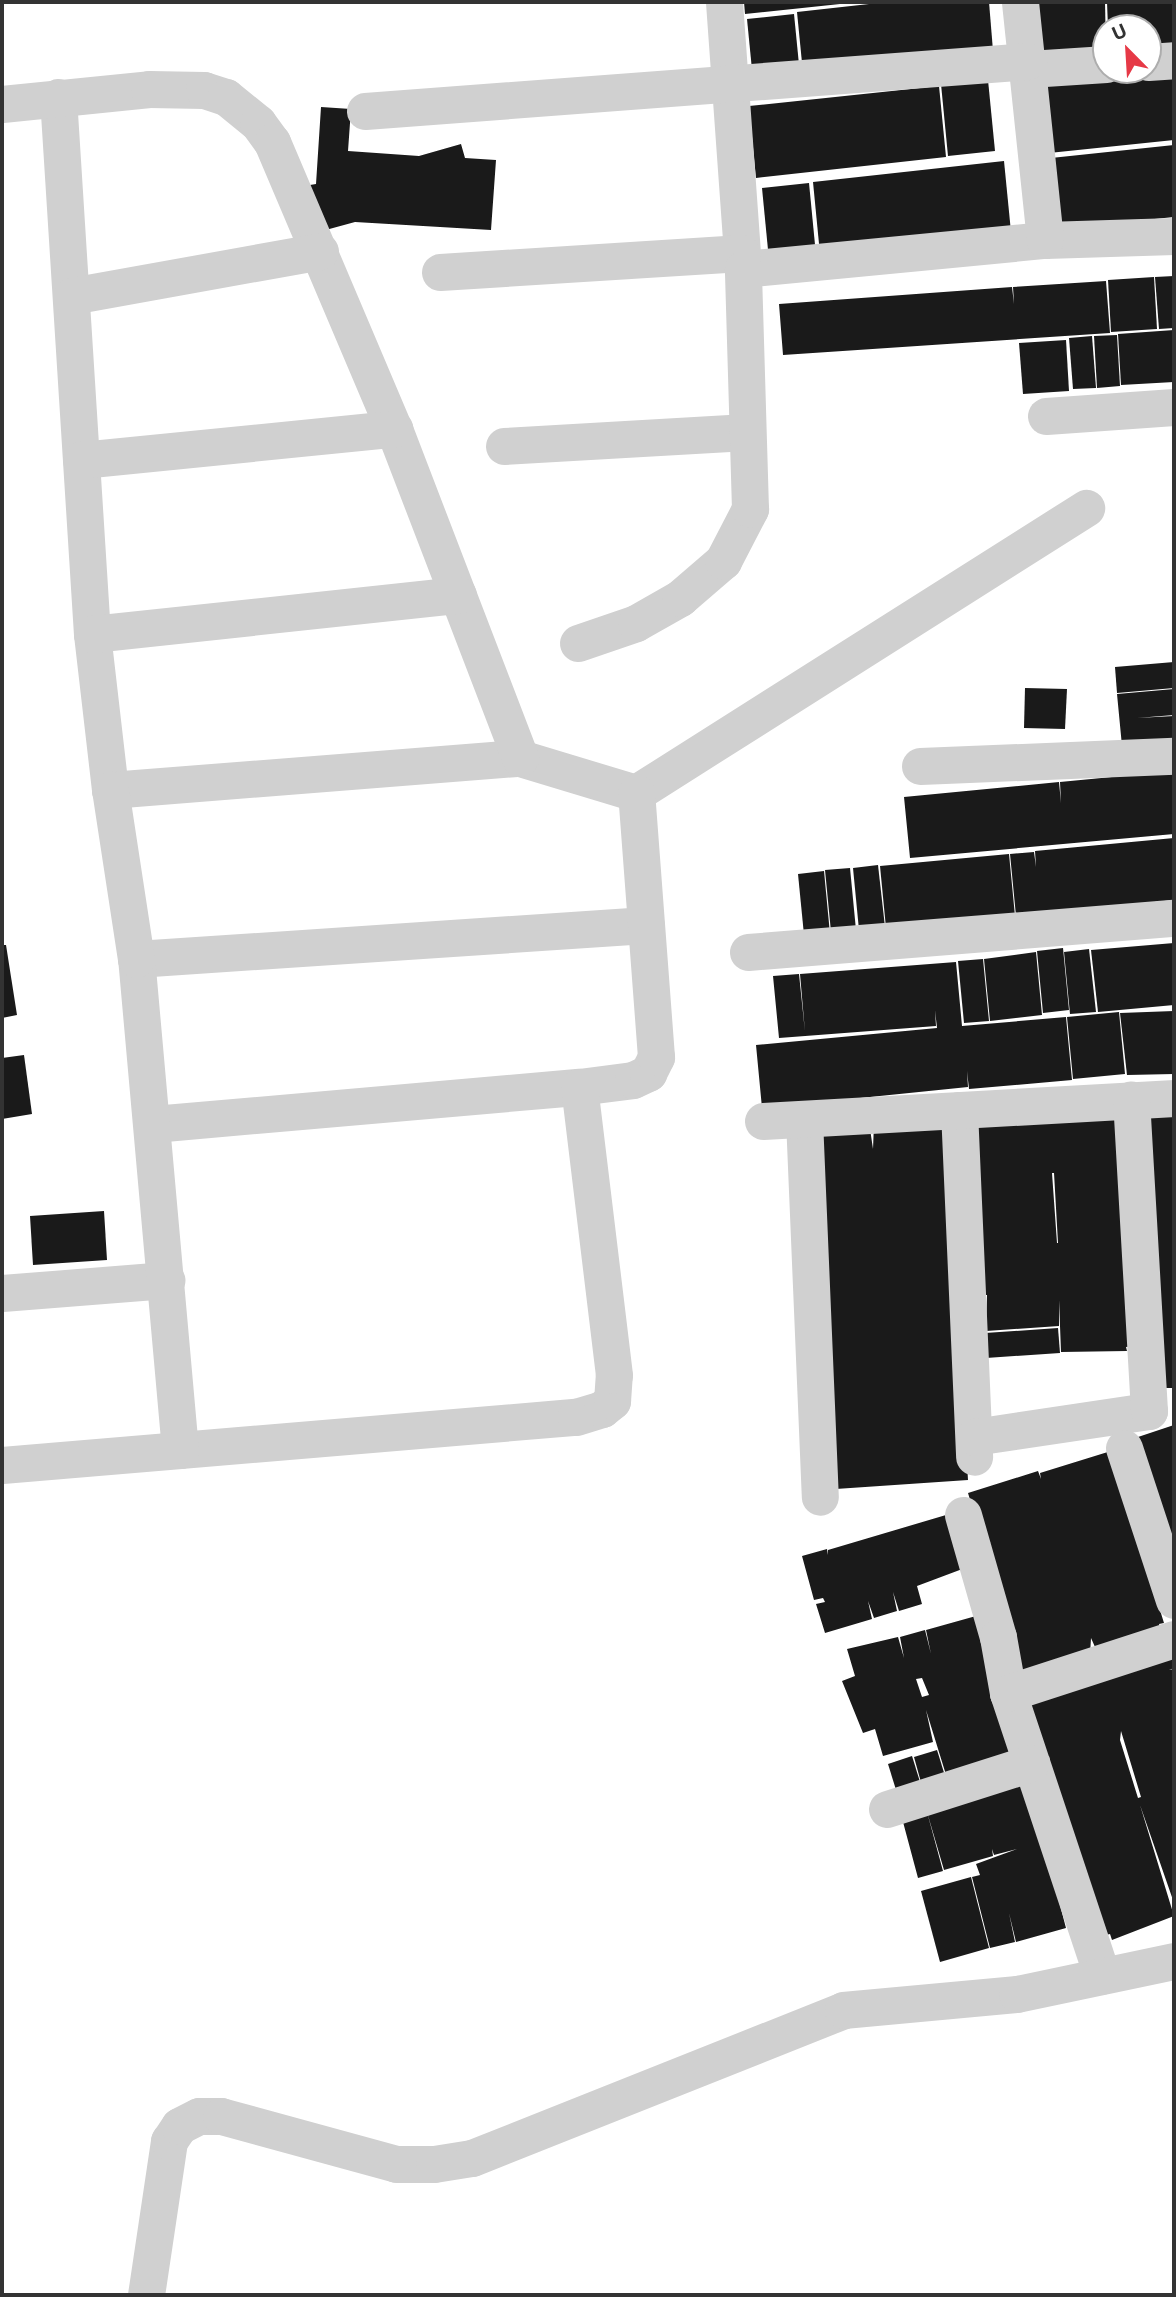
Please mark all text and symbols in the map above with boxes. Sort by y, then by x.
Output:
north arrow [1092,14,1162,84]
text: U [1107,17,1131,46]

